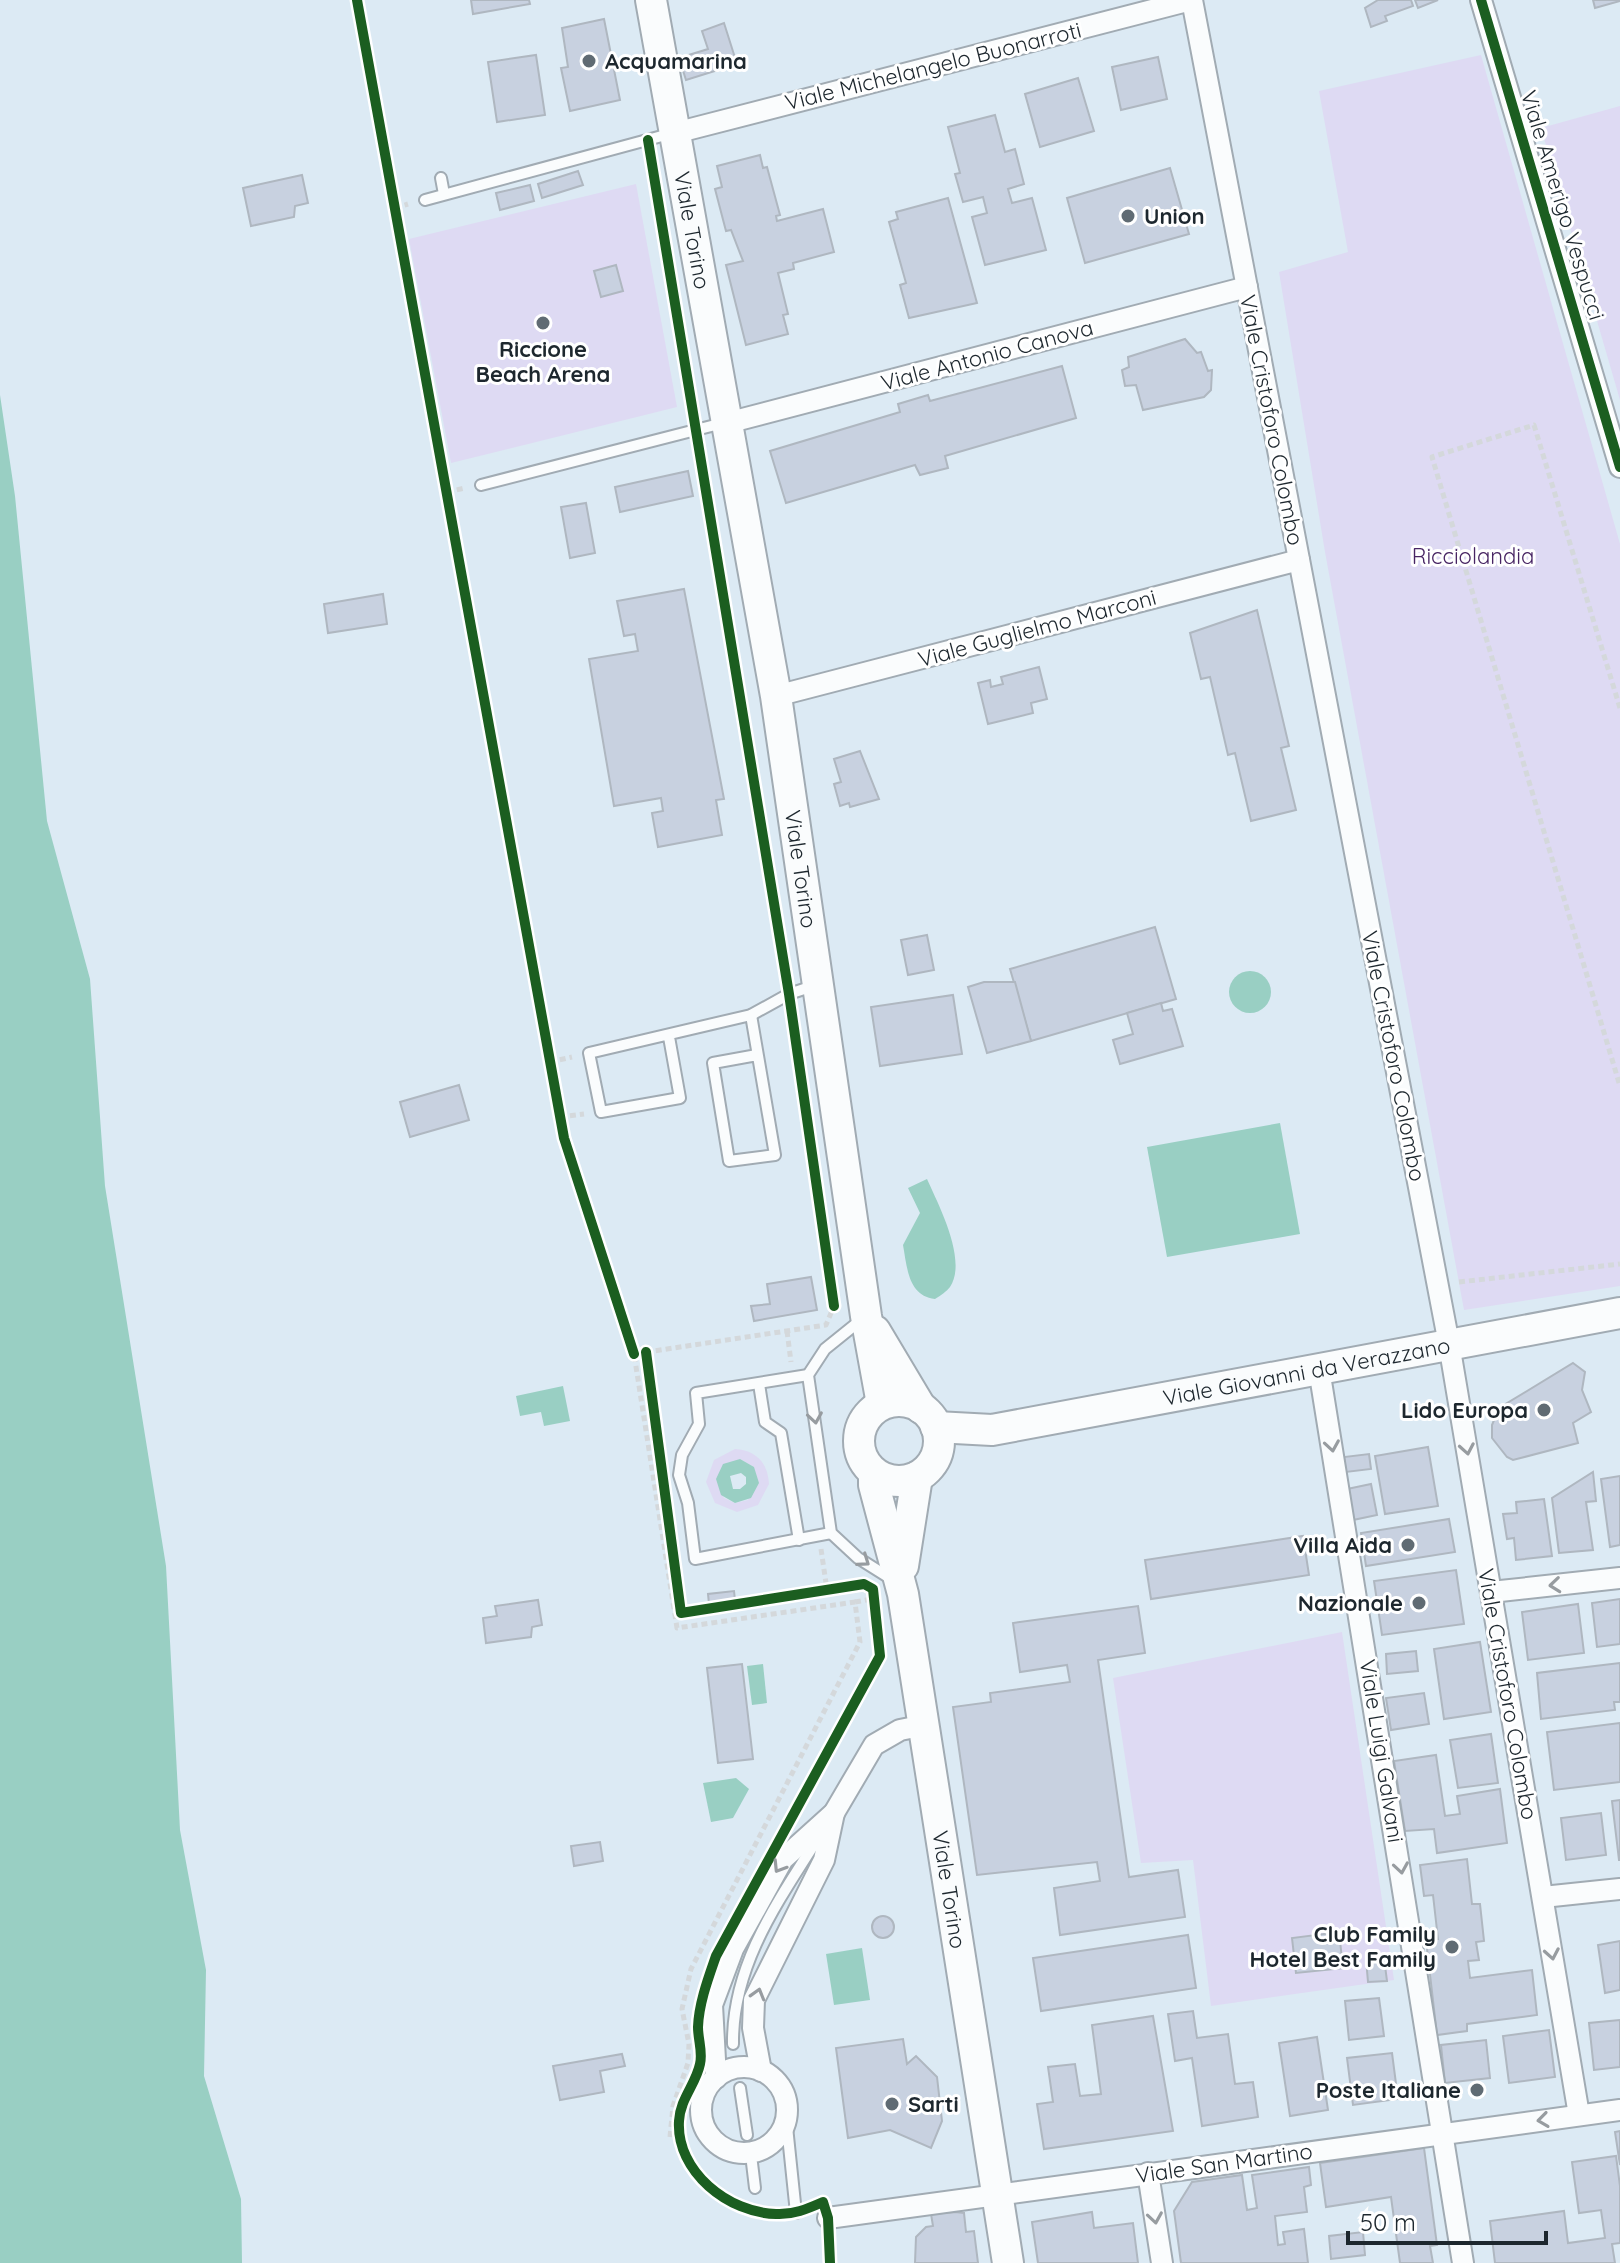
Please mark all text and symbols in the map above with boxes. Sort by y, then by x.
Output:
street label: Viale Michelangelo Buonarroti [782,16,1084,116]
place label: Acquamarina [605,47,747,75]
marker: Acquamarina [580,52,598,70]
street label: Viale Amerigo Vespucci [1515,87,1611,323]
street label: Viale Torino [668,169,717,291]
place label: Union [1144,202,1205,230]
marker: Union [1119,207,1137,225]
street label: Viale Cristoforo Colombo [1234,292,1310,548]
street label: Viale Antonio Canova [878,313,1096,397]
marker: Riccione Beach Arena [534,314,552,332]
place label: Riccione Beach Arena [476,335,610,388]
park label: Ricciolandia [1412,542,1534,570]
street label: Viale Guglielmo Marconi [915,583,1159,673]
street label: Viale Torino [779,808,824,930]
street label: Viale Cristoforo Colombo [1356,928,1432,1184]
street label: Viale Giovanni da Verazzano [1161,1331,1452,1412]
place label: Lido Europa [1401,1396,1528,1424]
marker: Lido Europa [1535,1401,1553,1419]
one-way arrow [805,1412,822,1425]
one-way arrow [1322,1439,1339,1453]
one-way arrow [1457,1442,1474,1456]
place label: Villa Aida [1293,1531,1392,1559]
marker: Villa Aida [1399,1536,1417,1554]
one-way arrow [856,1551,870,1566]
street label: Viale Cristoforo Colombo [1472,1566,1544,1822]
one-way arrow [1549,1576,1562,1593]
place label: Nazionale [1298,1589,1403,1617]
marker: Nazionale [1410,1594,1428,1612]
street label: Viale Luigi Galvani [1354,1657,1410,1845]
street label: Viale Torino [926,1829,972,1951]
one-way arrow [774,1859,789,1873]
one-way arrow [1392,1862,1409,1875]
place label: Club Family Hotel Best Family [1250,1920,1436,1973]
marker: Club Family Hotel Best Family [1443,1938,1461,1956]
one-way arrow [1543,1947,1560,1961]
one-way arrow [749,1988,765,2001]
place label: Poste Italiane [1316,2076,1461,2104]
marker: Poste Italiane [1468,2081,1486,2099]
place label: Sarti [908,2090,959,2118]
marker: Sarti [883,2095,901,2113]
one-way arrow [1536,2112,1549,2129]
street label: Viale San Martino [1134,2137,1314,2189]
scale bar [1348,2195,1546,2245]
text: 50 m [1360,2207,1416,2237]
one-way arrow [1146,2211,1163,2225]

